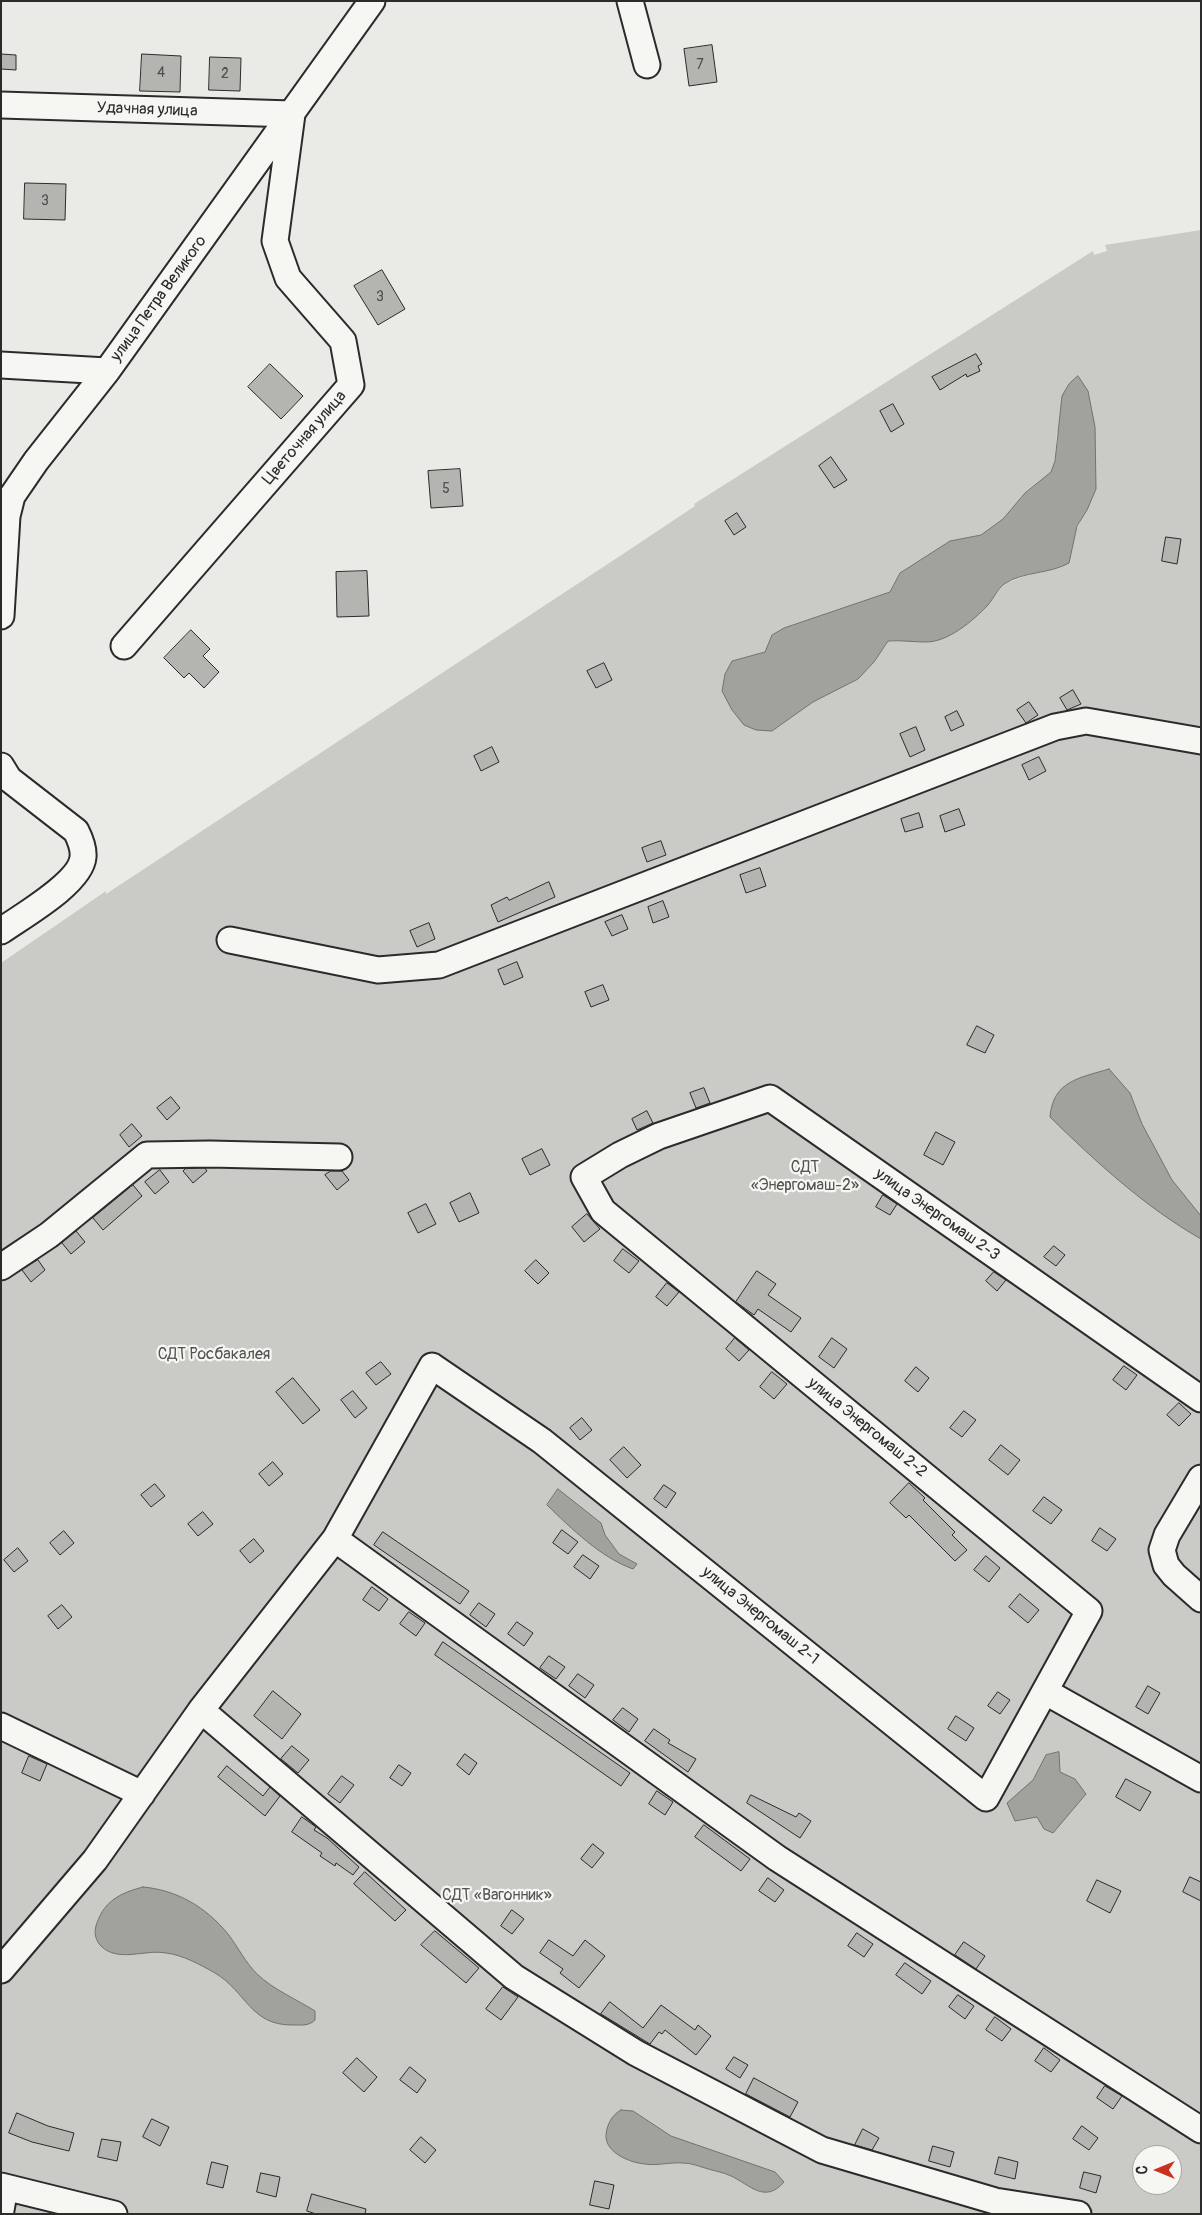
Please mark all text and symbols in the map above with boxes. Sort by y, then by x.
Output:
house number: 7 [696,57,704,73]
house number: 4 [157,65,165,81]
house number: 2 [221,66,229,82]
street label: Удачная улица [96,99,198,121]
house number: 3 [41,193,49,209]
street label: улица Петра Великого [107,232,211,366]
house number: 3 [376,289,384,305]
street label: Цветочная улица [259,387,351,489]
house number: 5 [442,481,450,497]
park label: СДТ «Энергомаш-2» [751,1158,859,1196]
street label: улица Энергомаш 2-3 [871,1165,1003,1265]
park label: СДТ Росбакалея [158,1345,270,1365]
street label: улица Энергомаш 2-2 [803,1374,931,1482]
street label: улица Энергомаш 2-1 [698,1563,822,1669]
park label: СДТ «Вагонник» [442,1886,552,1906]
north arrow [1132,2145,1182,2195]
text: С [1134,2166,1151,2174]

